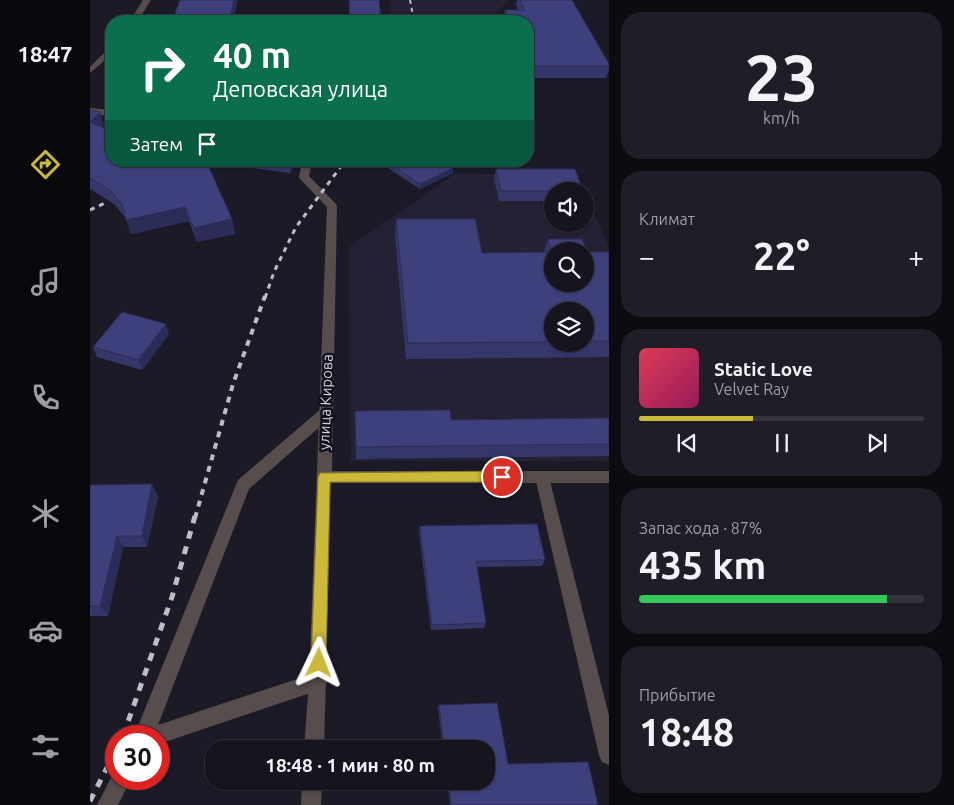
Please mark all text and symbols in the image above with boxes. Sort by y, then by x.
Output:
icon: right [130,35,195,100]
text: 40 m [213,35,291,75]
text: 23 [745,40,818,113]
text: 18:47 [17,41,73,66]
text: Деповская улица [213,76,388,101]
text: km/h [763,109,800,127]
icon: arrive [193,130,221,158]
text: Затем [130,133,183,155]
icon: directions [28,147,63,182]
map controls [544,182,594,352]
button: sound [544,182,594,232]
text: Климат [639,210,695,228]
text: 22° [753,235,810,277]
text: − [639,241,655,272]
text: + [908,241,924,272]
button: search [544,242,594,292]
icon: music [28,264,63,299]
button: layers [544,302,594,352]
street label: улица Кирова [315,354,336,450]
text: Static Love [714,358,813,380]
icon: phone [28,380,63,415]
text: Velvet Ray [714,380,789,398]
icon: previous [673,429,701,457]
icon: pause [768,429,796,457]
icon: next [863,429,891,457]
pin [481,456,523,498]
icon: arrive [488,463,516,491]
icon: climate [28,496,63,531]
text: Запас хода · 87% [639,519,762,537]
text: 435 km [639,544,766,586]
icon: car [28,613,63,648]
position arrow [292,636,344,688]
text: Прибытие [639,686,716,704]
text: 18:48 [639,711,734,753]
speed limit sign: 30 [105,725,170,790]
icon: filters [28,729,63,764]
text: 18:48 · 1 мин · 80 m [265,754,435,776]

